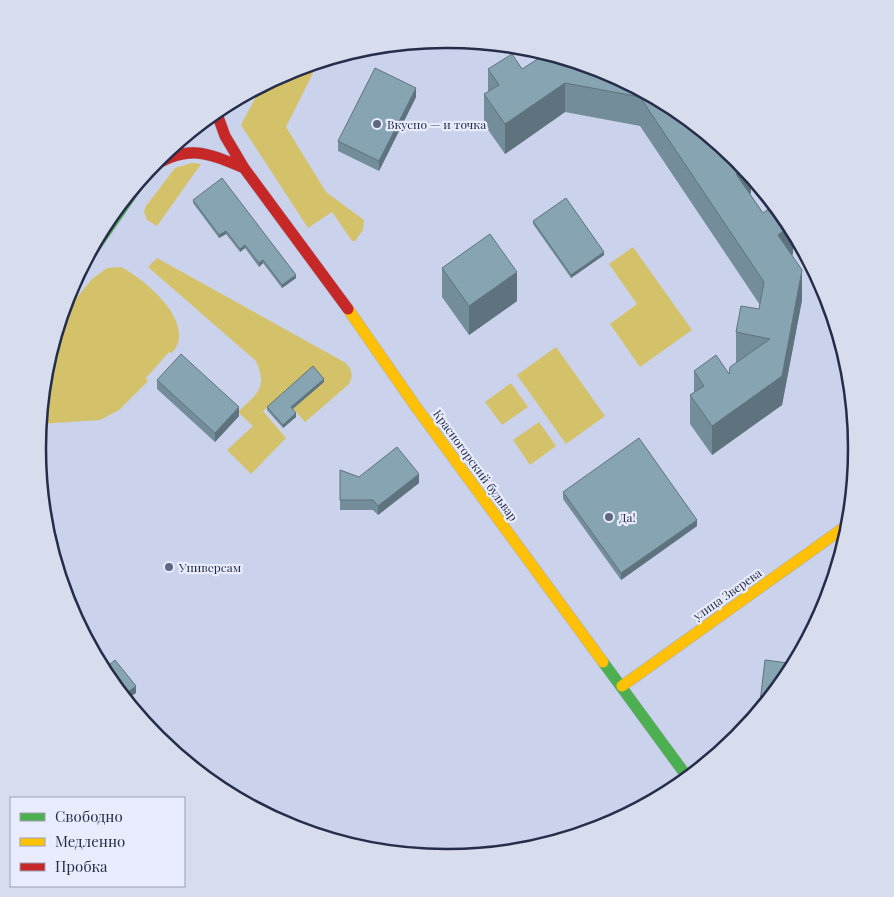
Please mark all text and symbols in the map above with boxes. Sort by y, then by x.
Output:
place label: Вкусно — и точка [387,116,486,132]
marker: Вкусно — и точка [371,118,383,130]
street label: Красногорский бульвар [430,406,522,524]
place label: Да! [619,509,636,525]
marker: Да! [603,511,615,523]
place label: Универсам [178,559,242,575]
marker: Универсам [163,561,175,573]
street label: улица Зверева [689,564,764,624]
legend [10,797,185,887]
text: Свободно [55,806,123,826]
text: Медленно [55,831,125,851]
text: Пробка [55,856,108,876]

